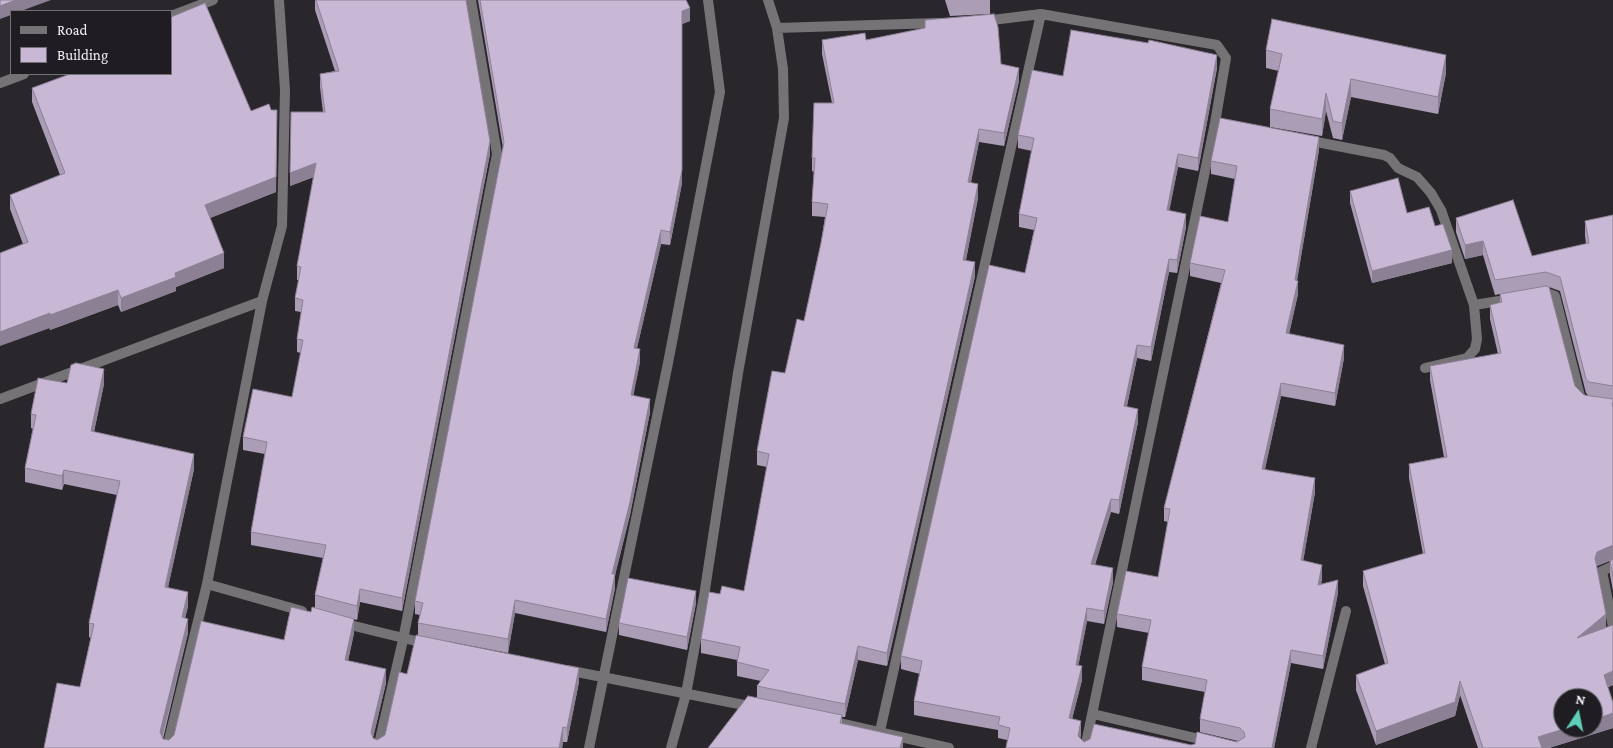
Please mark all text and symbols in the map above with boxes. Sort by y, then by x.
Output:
legend [10,10,172,75]
text: Road [57,22,87,38]
text: Building [57,47,108,63]
north arrow [1553,688,1603,738]
text: N [1574,690,1587,708]

